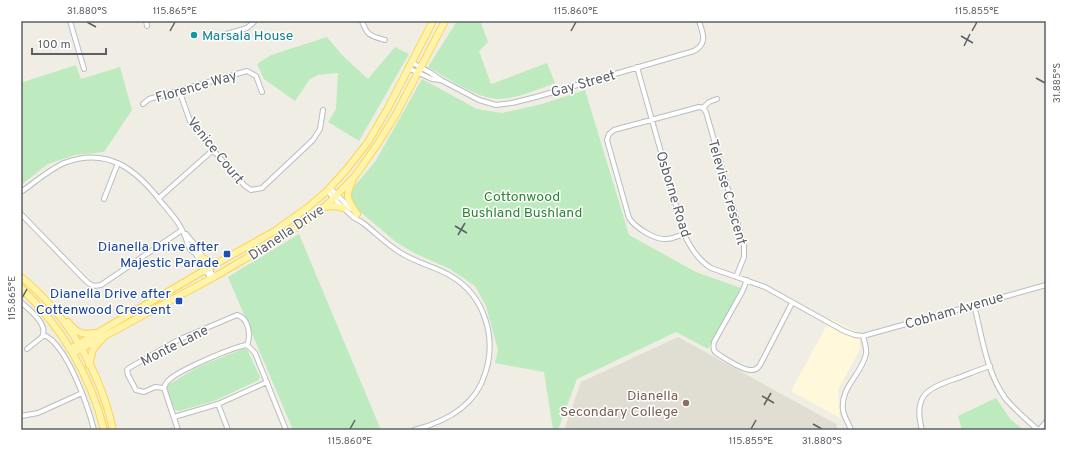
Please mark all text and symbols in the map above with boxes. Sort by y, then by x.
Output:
text: 31.880°S [67,5,107,18]
text: 115.865°E [153,5,197,18]
text: 115.860°E [554,5,598,18]
text: 115.855°E [955,5,999,18]
place label: Marsala House [202,28,293,45]
scale bar [32,30,106,56]
marker: Marsala House [189,30,199,40]
text: 100 m [38,37,71,53]
text: 31.885°S [1051,63,1064,103]
street label: Gay Street [549,67,618,102]
street label: Florence Way [154,68,239,107]
street label: Venice Court [183,114,247,188]
street label: Televise Crescent [703,138,750,247]
street label: Osborne Road [651,149,694,239]
park label: Cottonwood Bushland Bushland [462,189,582,222]
street label: Dianella Drive [246,202,328,265]
place label: Dianella Drive after Majestic Parade [98,239,220,272]
marker: Dianella Drive after Majestic Parade [222,249,232,259]
text: 115.865°E [6,276,19,320]
place label: Dianella Drive after Cottenwood Crescent [36,286,172,319]
street label: Cobham Avenue [903,289,1006,334]
marker: Dianella Drive after Cottenwood Crescent [174,296,184,306]
street label: Monte Lane [138,322,211,371]
place label: Dianella Secondary College [560,388,678,421]
marker: Dianella Secondary College [681,398,691,408]
text: 115.860°E [328,435,372,448]
text: 115.855°E [729,435,773,448]
text: 31.880°S [802,435,842,448]

